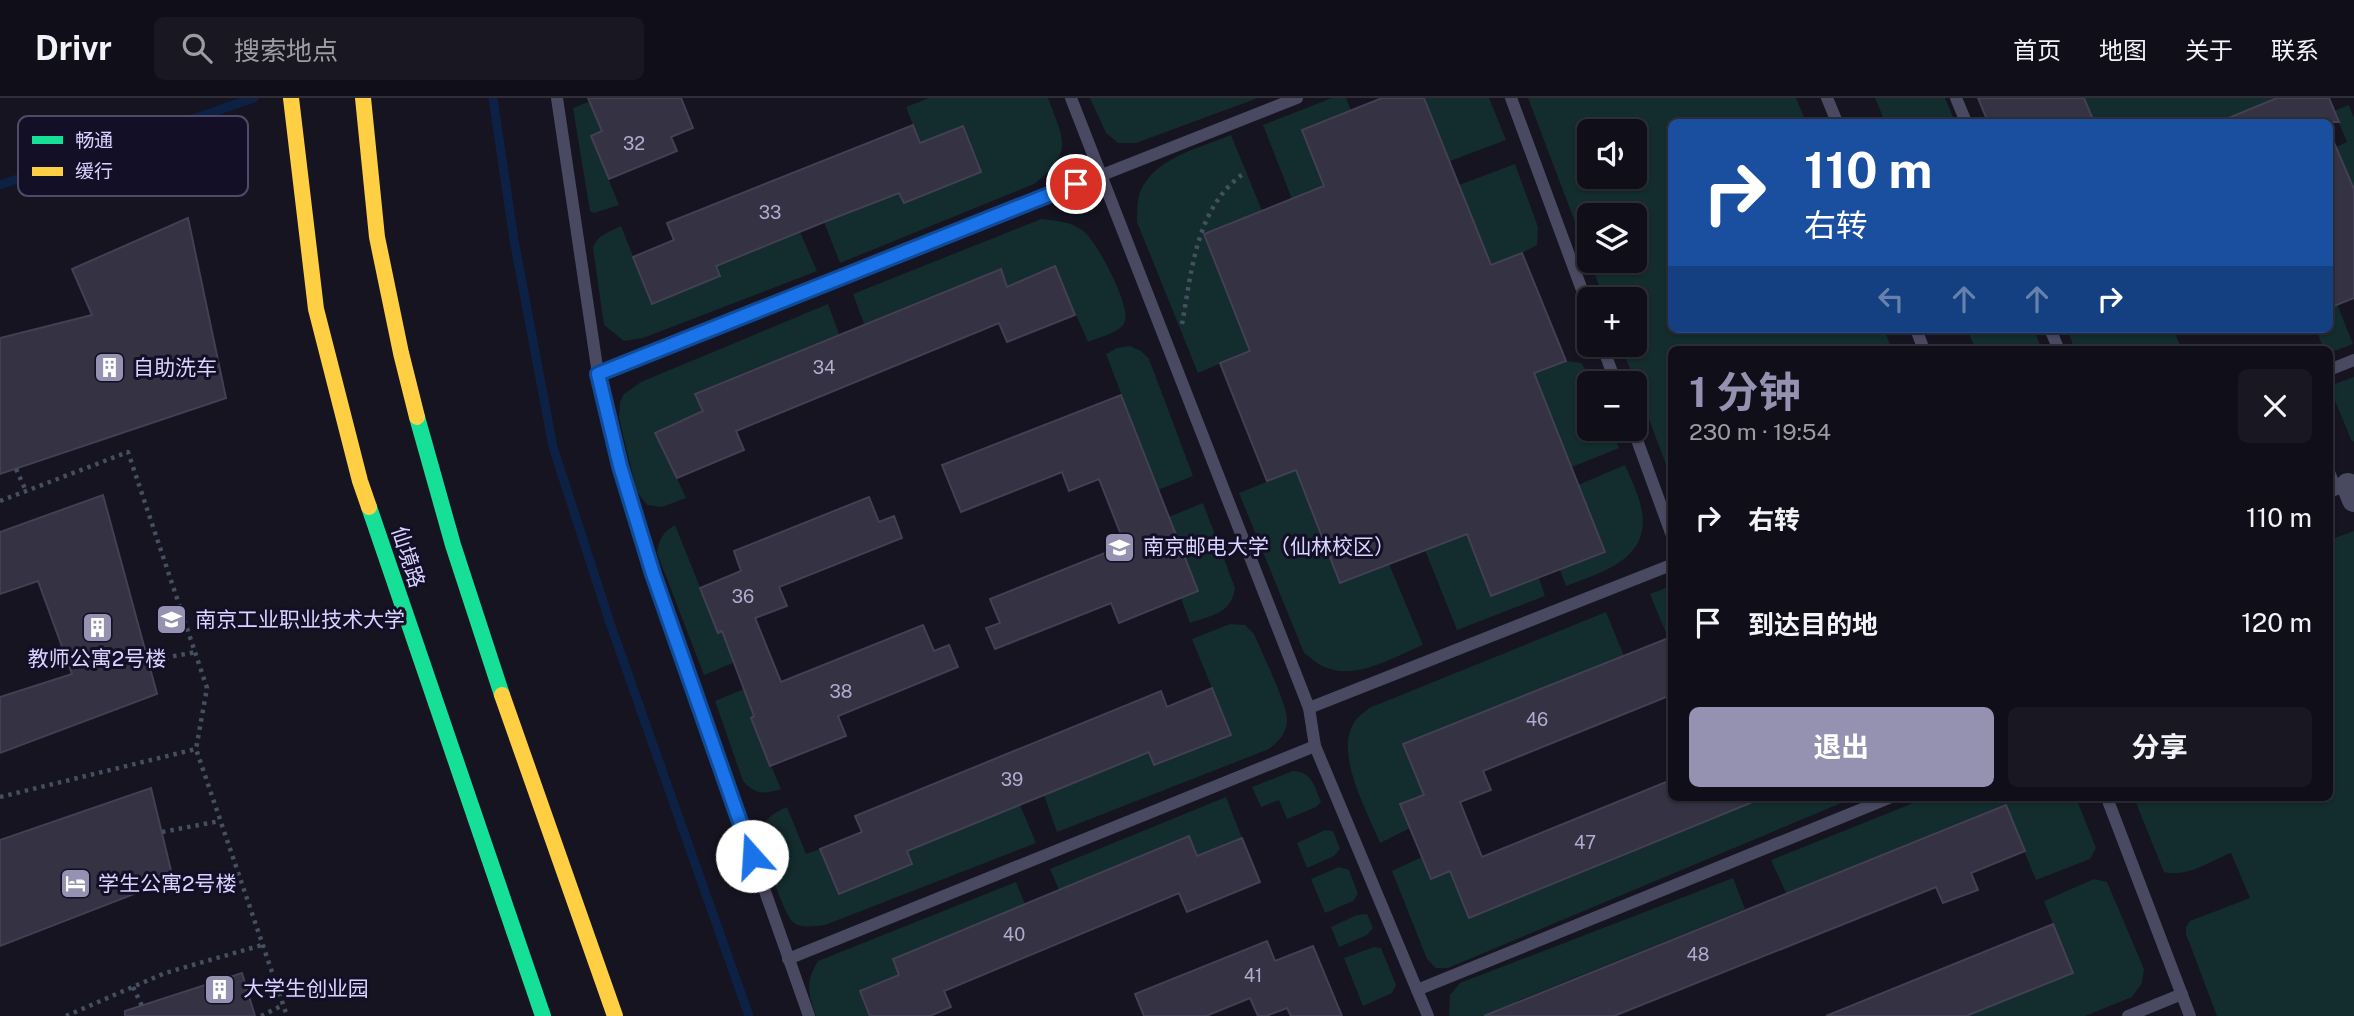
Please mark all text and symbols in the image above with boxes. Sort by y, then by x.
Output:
search box [154,17,644,80]
text: Drivr [35,29,112,67]
icon: search [178,29,216,67]
text: 搜索地点 [234,35,338,66]
text: 首页 [2013,36,2061,64]
text: 地图 [2099,36,2147,64]
text: 关于 [2185,36,2233,64]
text: 联系 [2271,36,2319,64]
legend [18,116,248,196]
map controls [1577,119,1647,441]
button: sound [1577,119,1647,189]
text: 畅通 [75,129,113,151]
house number: 32 [623,133,645,154]
text: 110 m [1804,141,1932,199]
icon: right [1689,147,1780,238]
pin [1046,154,1106,214]
text: 缓行 [75,160,113,182]
icon: arrive [1057,165,1095,203]
house number: 33 [759,202,781,223]
button: layers [1577,203,1647,273]
text: 右转 [1804,207,1868,244]
icon: left [1872,280,1910,318]
icon: ahead [1945,280,1983,318]
icon: ahead [2018,280,2056,318]
icon: right [2091,280,2129,318]
button: + [1577,287,1647,357]
building icon: 自助洗车 [93,351,127,385]
place label: 自助洗车 [133,355,217,380]
house number: 34 [813,357,835,378]
text: 1 分钟 [1689,367,1800,416]
button: close [2238,369,2312,443]
button: − [1577,371,1647,441]
text: 230 m · 19:54 [1689,418,1831,445]
icon: right [1689,499,1727,537]
text: 110 m [2246,502,2312,533]
text: 右转 [1748,504,1800,535]
street label: 仙境路 [387,523,430,591]
school or university icon: 南京邮电大学（仙林校区） [1103,530,1137,564]
place label: 南京邮电大学（仙林校区） [1143,534,1395,559]
house number: 36 [732,586,754,607]
school or university icon: 南京工业职业技术大学 [155,603,189,637]
icon: arrive [1689,604,1727,642]
place label: 南京工业职业技术大学 [195,607,405,632]
text: 120 m [2241,607,2312,638]
text: 到达目的地 [1748,609,1878,640]
building icon: 教师公寓2号楼 [80,610,114,644]
place label: 教师公寓2号楼 [28,646,166,671]
house number: 38 [830,681,852,702]
button: 退出 [1689,707,1994,787]
button: 分享 [2008,707,2312,787]
house number: 46 [1526,709,1548,730]
house number: 39 [1001,769,1023,790]
position arrow [715,819,789,893]
house number: 47 [1574,832,1596,853]
hotel icon: 学生公寓2号楼 [58,867,92,901]
place label: 学生公寓2号楼 [98,871,237,896]
house number: 40 [1003,924,1025,945]
house number: 48 [1687,944,1709,965]
house number: 41 [1244,965,1262,986]
building icon: 大学生创业园 [203,972,237,1006]
place label: 大学生创业园 [243,976,369,1001]

